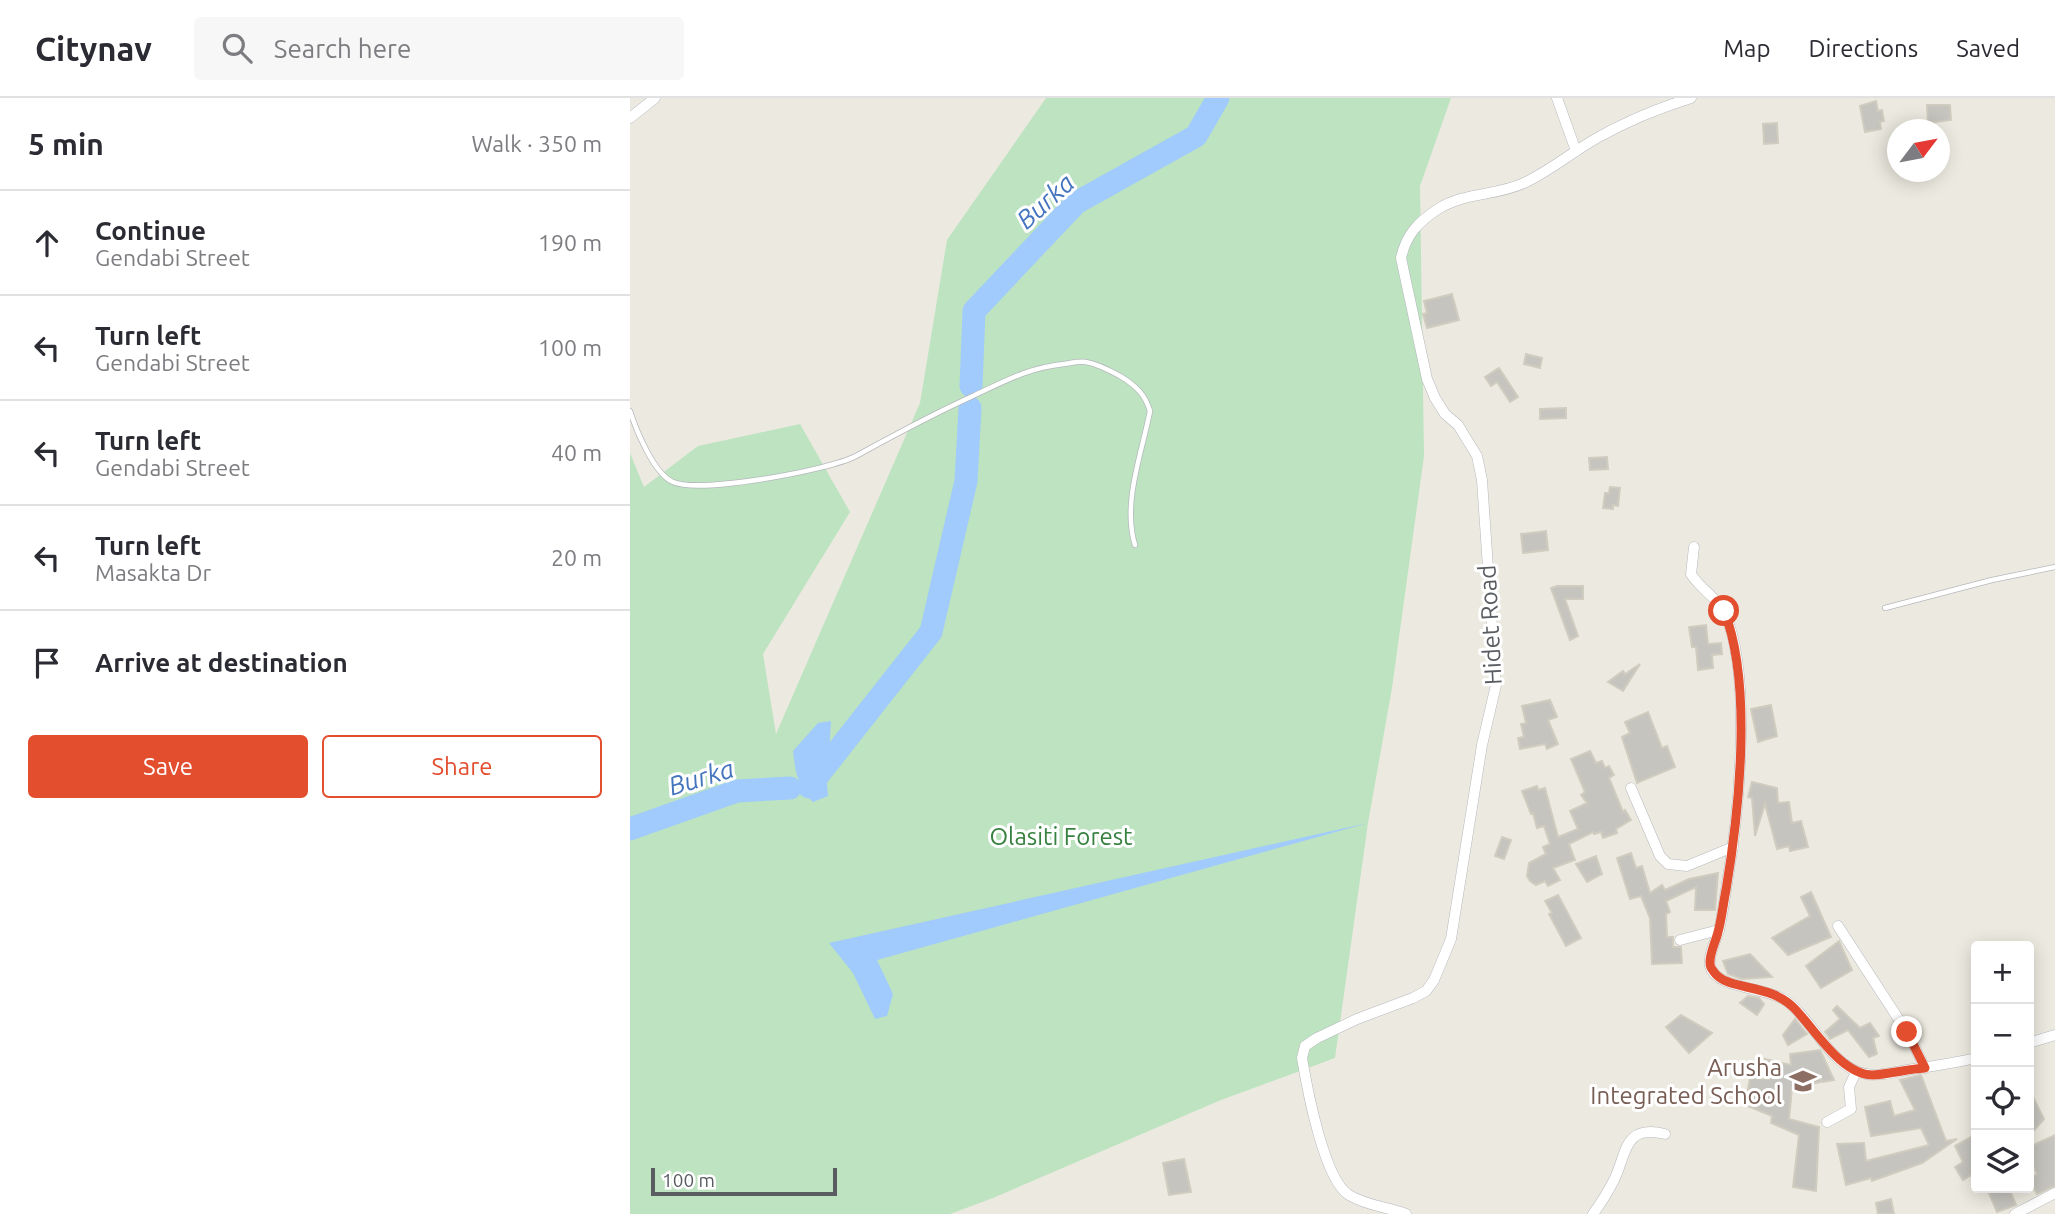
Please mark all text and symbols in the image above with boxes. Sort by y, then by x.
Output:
search box [194,17,684,80]
icon: search [218,29,256,67]
text: Citynav [35,30,152,67]
text: Search here [274,34,411,63]
text: Map [1723,35,1770,62]
text: Directions [1808,35,1918,62]
text: Saved [1956,35,2020,62]
north arrow [1887,119,1950,182]
text: 5 min [28,127,104,161]
text: Walk · 350 m [471,131,602,156]
water label: Burka [1010,168,1080,234]
text: Continue [95,216,206,245]
icon: ahead [28,224,66,262]
text: 190 m [538,230,602,255]
text: Gendabi Street [95,245,250,270]
text: Turn left [95,321,201,350]
icon: left [28,329,66,367]
text: 100 m [538,335,602,360]
text: Gendabi Street [95,350,250,375]
text: Turn left [95,426,201,455]
icon: left [28,434,66,472]
text: 40 m [551,440,602,465]
text: Gendabi Street [95,455,250,480]
text: Turn left [95,531,201,560]
icon: left [28,539,66,577]
text: 20 m [551,545,602,570]
text: Masakta Dr [95,560,211,585]
street label: Hidet Road [1473,564,1507,686]
route start [1708,595,1739,626]
icon: arrive [28,644,66,682]
text: Arrive at destination [95,648,348,677]
button: Save [28,735,308,798]
button: Share [322,735,602,798]
water label: Burka [665,753,737,801]
park label: Olasiti Forest [989,823,1133,850]
map controls [1971,941,2034,1193]
button: + [1971,941,2034,1004]
button: − [1971,1004,2034,1067]
route end [1891,1016,1922,1047]
place label: Arusha Integrated School [1590,1054,1782,1109]
school or university icon: Arusha Integrated School [1788,1066,1818,1096]
button: locate [1971,1067,2034,1130]
button: layers [1971,1130,2034,1193]
scale bar [651,1165,836,1197]
text: 100 m [662,1169,715,1191]

